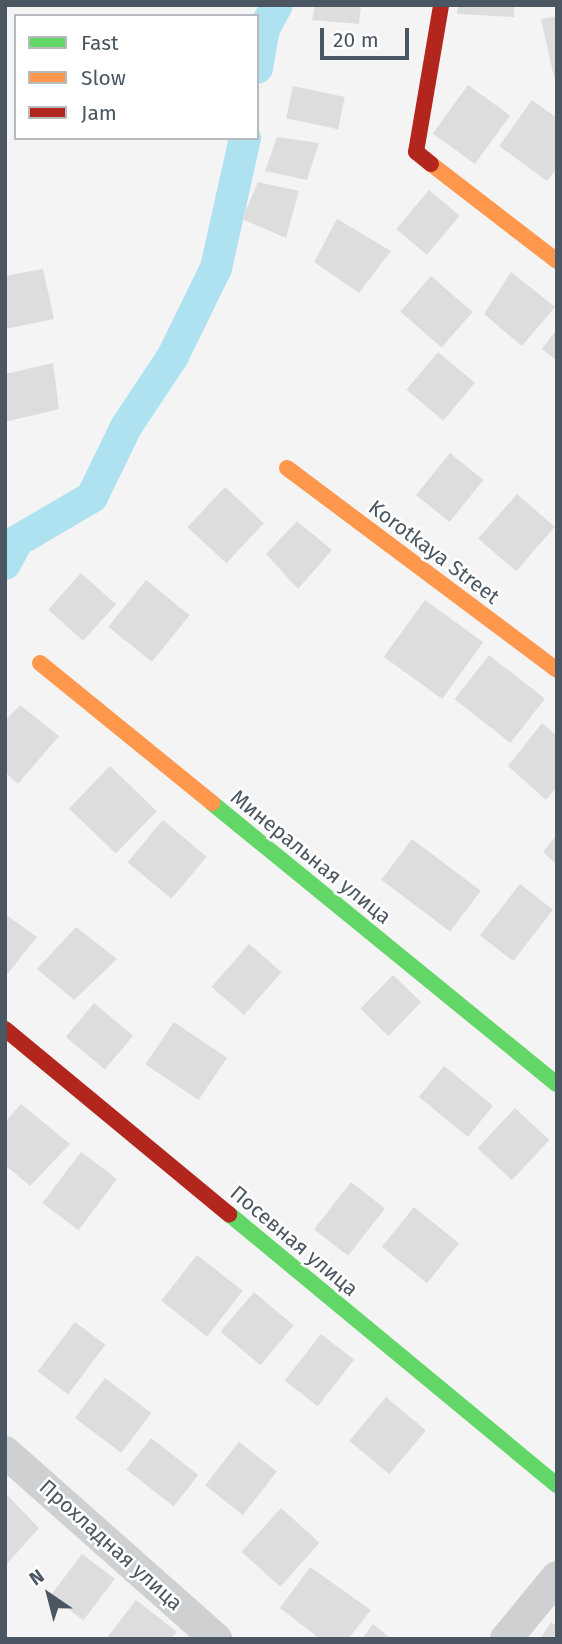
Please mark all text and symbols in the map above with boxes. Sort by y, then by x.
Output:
legend [14,14,259,140]
scale bar [324,14,413,58]
text: 20 m [333,27,379,53]
text: Fast [81,30,119,56]
text: Slow [81,65,126,91]
text: Jam [81,100,117,126]
street label: Korotkaya Street [364,495,504,609]
street label: Минеральная улица [226,785,396,929]
street label: Посевная улица [225,1180,363,1302]
street label: Прохладная улица [34,1474,188,1616]
north arrow [14,1560,84,1630]
text: N [25,1564,48,1590]

